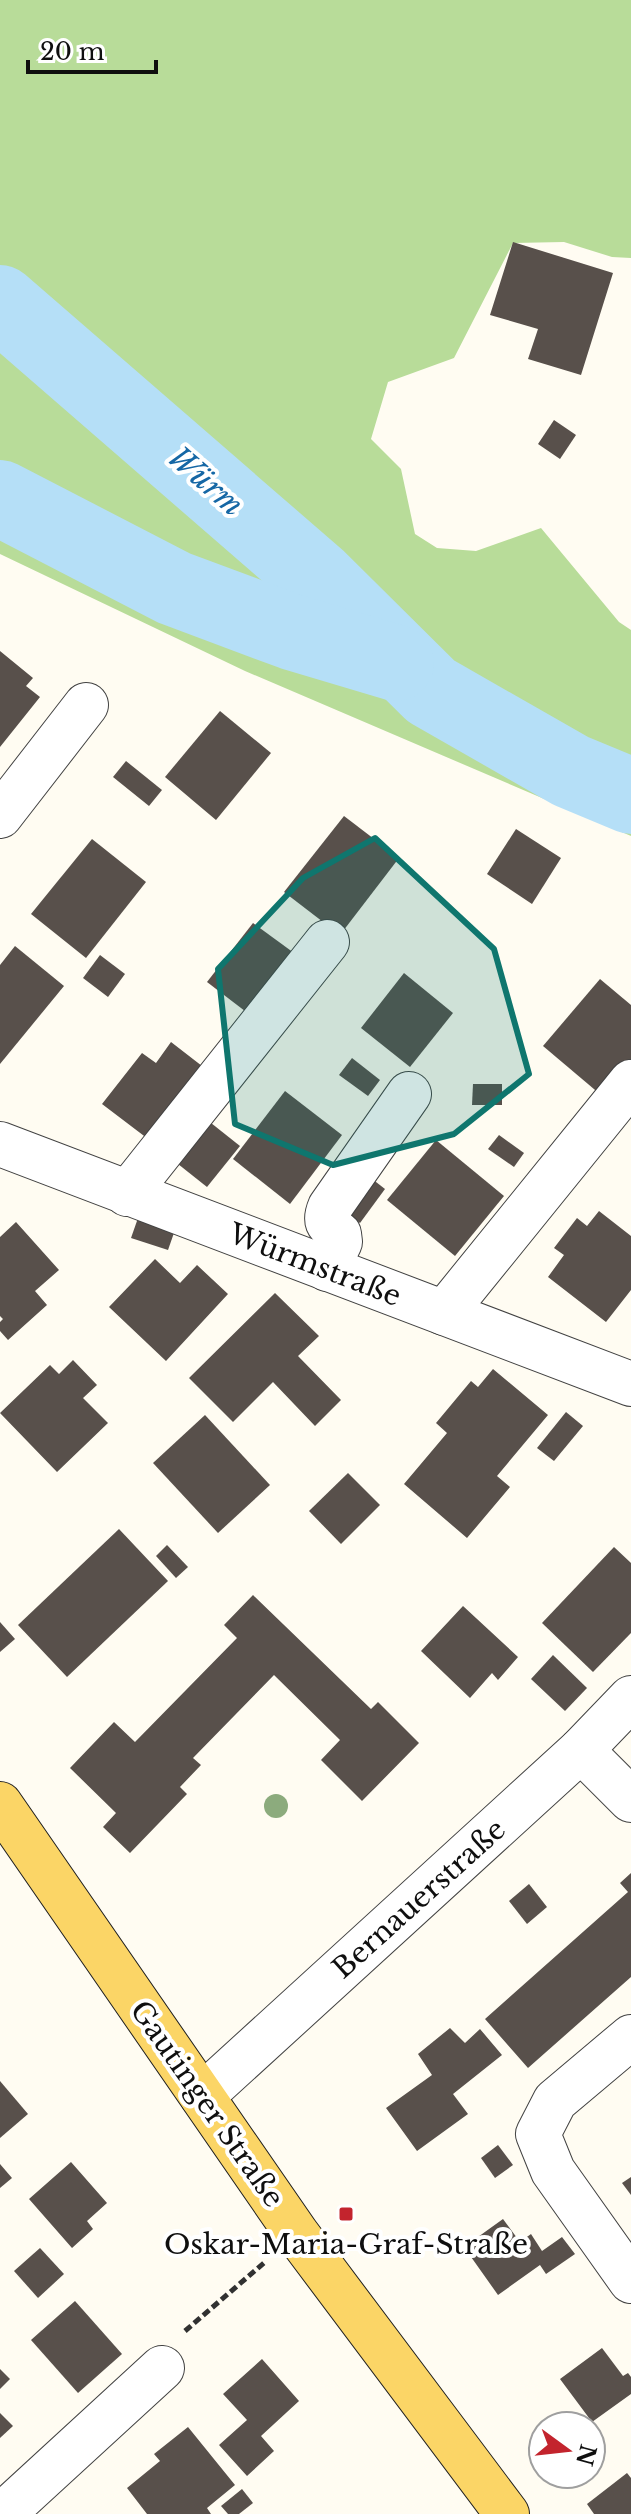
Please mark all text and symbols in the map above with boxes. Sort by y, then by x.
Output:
scale bar [28,24,156,74]
text: 20 m [40,37,105,66]
water label: Würm [161,438,251,524]
street label: Würmstraße [223,1216,406,1314]
street label: Bernauerstraße [325,1812,513,1986]
street label: Gautinger Straße [123,1994,291,2214]
marker: Oskar-Maria-Graf-Straße [337,2205,355,2223]
place label: Oskar-Maria-Graf-Straße [164,2227,528,2262]
north arrow [527,2410,607,2490]
text: N [570,2442,602,2469]

